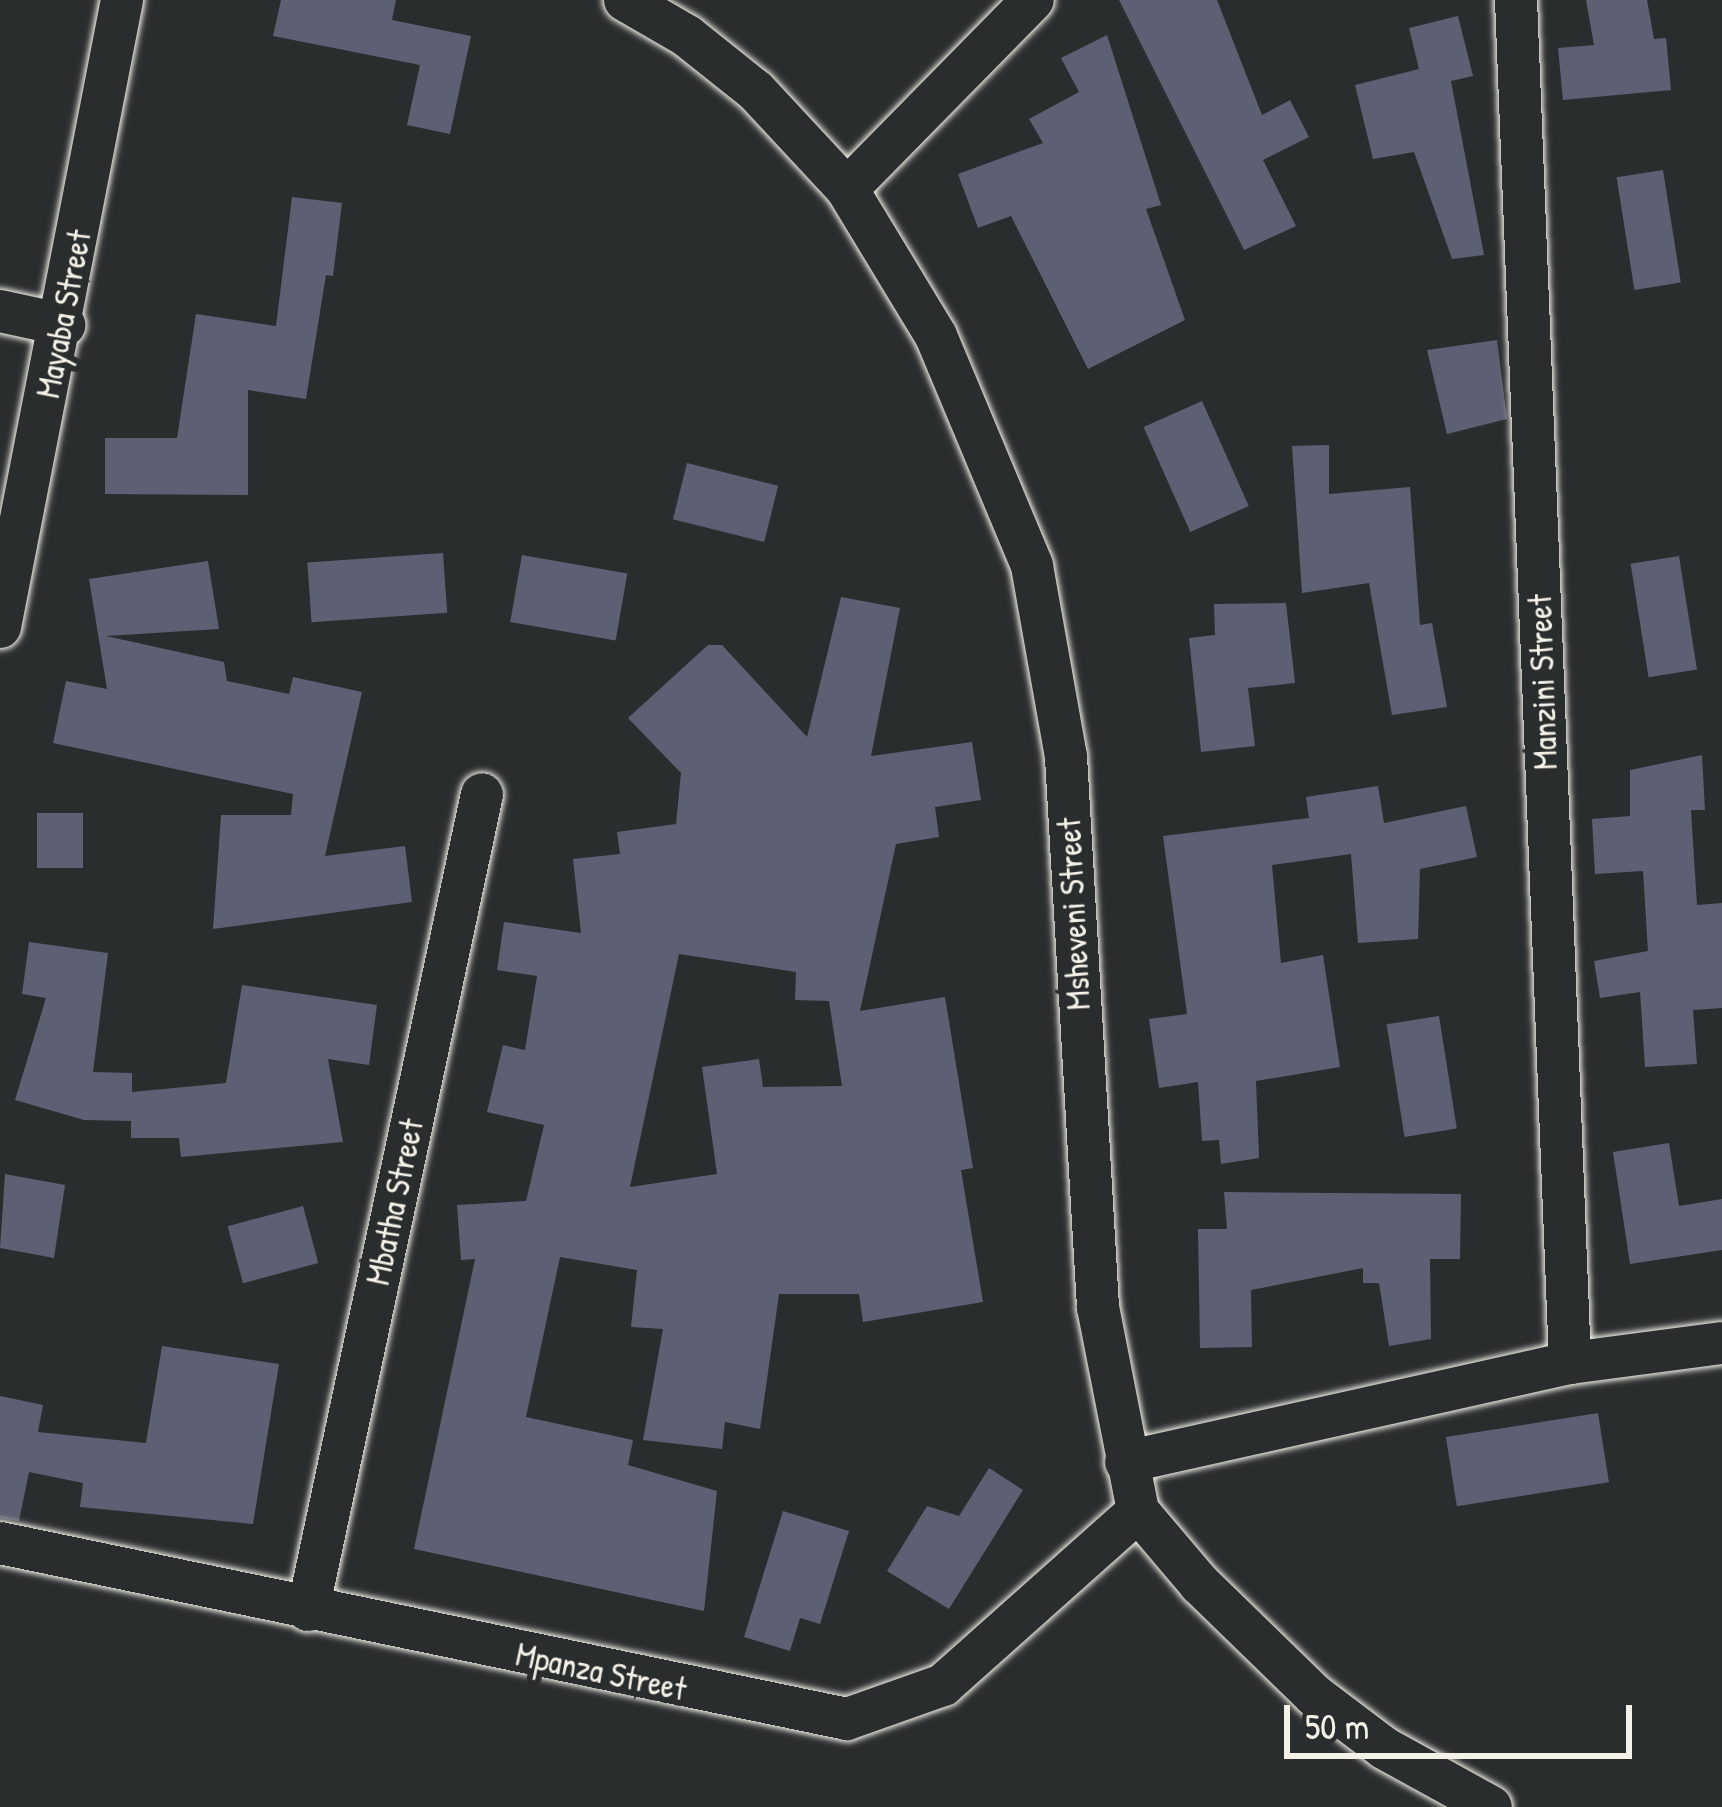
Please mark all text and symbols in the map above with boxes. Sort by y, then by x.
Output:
street label: Mayaba Street [28,227,100,401]
street label: Manzini Street [1520,594,1566,770]
street label: Msheveni Street [1049,817,1099,1011]
street label: Mbatha Street [358,1115,432,1289]
street label: Mpanza Street [512,1635,690,1709]
scale bar [1290,1681,1638,1755]
text: 50 m [1305,1701,1369,1750]

